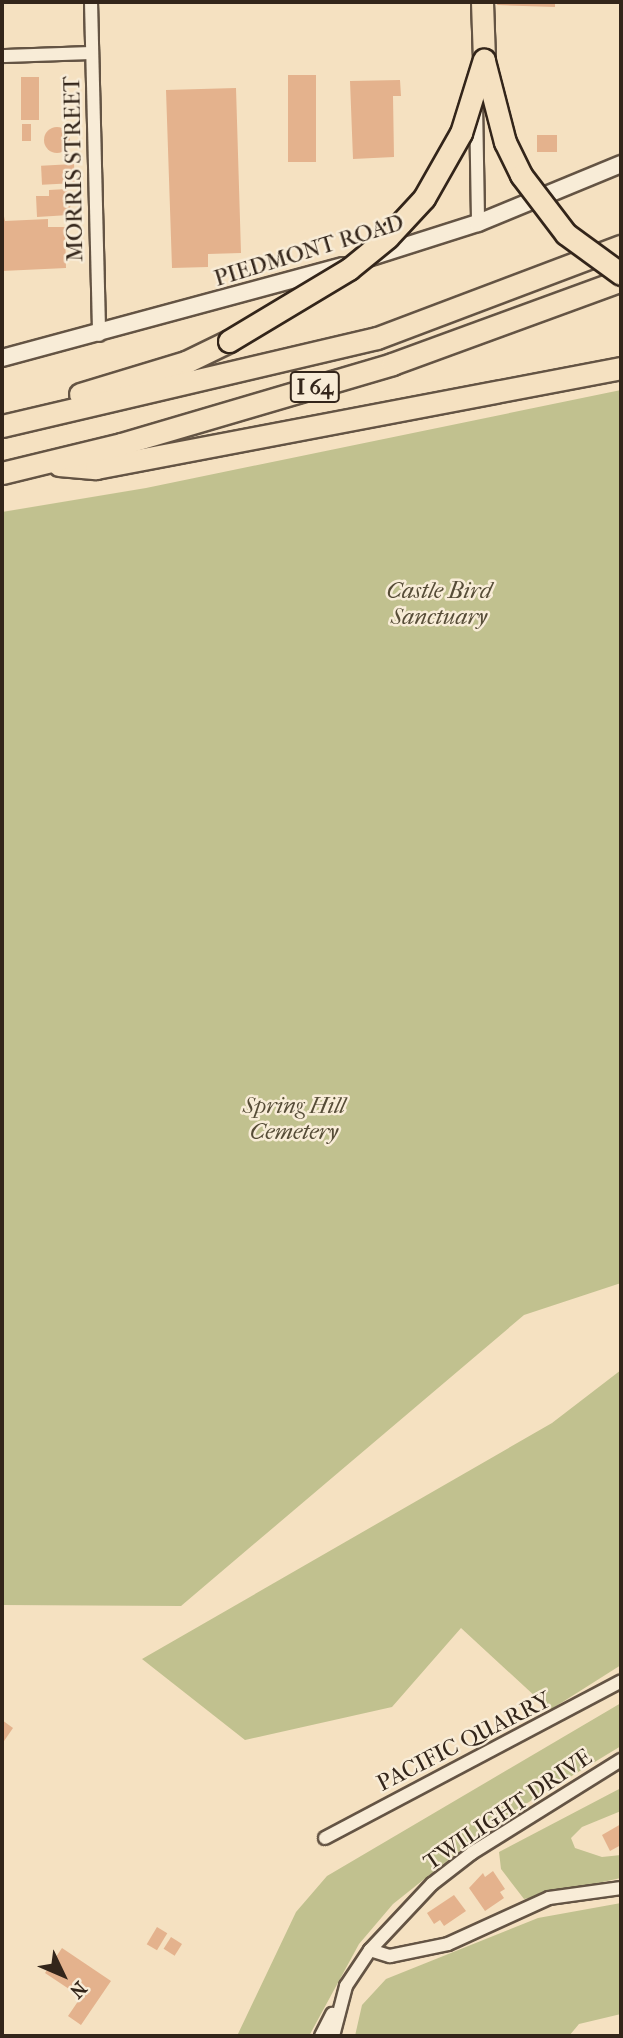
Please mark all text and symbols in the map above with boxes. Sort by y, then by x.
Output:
street label: MORRIS STREET [59,76,89,262]
street label: PIEDMONT ROAD [211,209,407,293]
road number: I 64 [289,370,341,404]
park label: Castle Bird Sanctuary [386,577,492,631]
park label: Spring Hill Cemetery [243,1092,345,1146]
street label: PACIFIC QUARRY [372,1686,556,1798]
street label: TWILIGHT DRIVE [419,1744,597,1876]
north arrow [28,1940,98,2010]
text: N [65,1977,91,2002]

